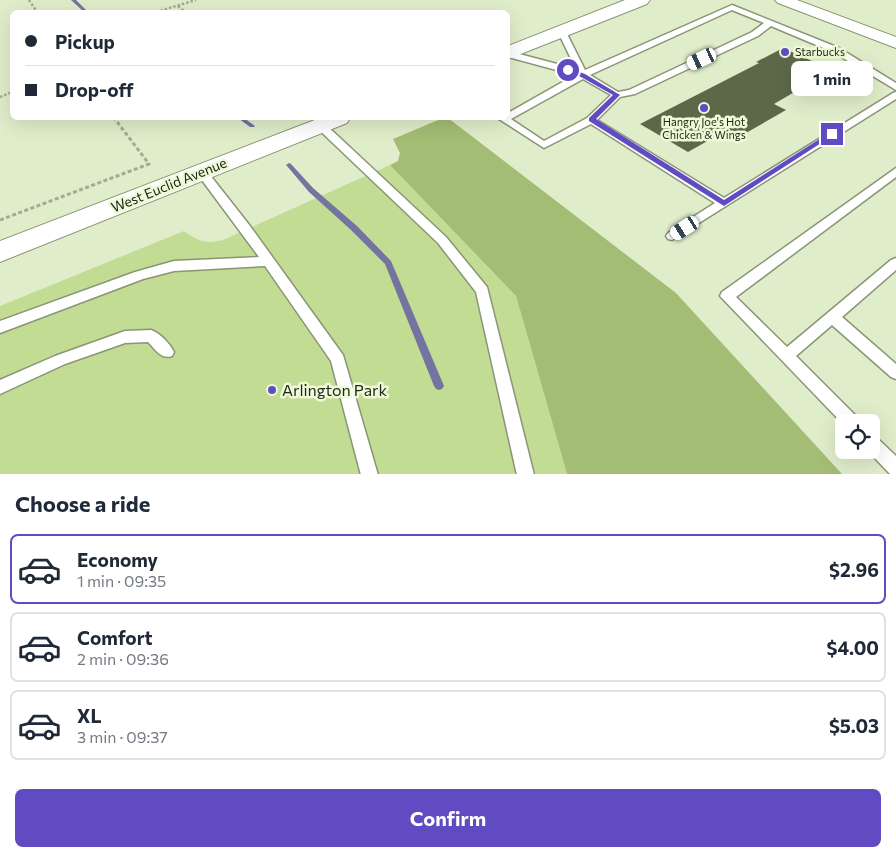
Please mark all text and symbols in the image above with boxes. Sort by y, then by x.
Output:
text: Pickup [55,30,115,53]
place label: Starbucks [795,45,845,58]
car [685,46,718,72]
marker: Starbucks [779,46,791,58]
route start [557,59,579,81]
callout: 1 min [791,62,873,96]
text: 1 min [813,69,851,88]
text: Drop-off [55,78,134,101]
marker: Hangry Joe's Hot Chicken & Wings [698,102,710,114]
place label: Hangry Joe's Hot Chicken & Wings [662,115,746,141]
route end [821,123,843,145]
street label: West Euclid Avenue [109,154,229,215]
car [668,214,701,242]
place label: Arlington Park [282,380,387,399]
marker: Arlington Park [266,384,278,396]
map controls [835,414,880,459]
button: locate [835,414,880,459]
text: Choose a ride [15,490,150,517]
icon: car [17,547,62,592]
text: Economy [77,548,158,571]
text: $2.96 [829,558,879,581]
text: 1 min · 09:35 [77,571,166,590]
icon: car [17,625,62,670]
text: Comfort [77,626,153,649]
text: $4.00 [826,636,879,659]
text: 2 min · 09:36 [77,649,169,668]
icon: car [17,703,62,748]
text: XL [77,704,102,727]
text: $5.03 [829,714,879,737]
text: 3 min · 09:37 [77,727,168,746]
button: Confirm [15,789,881,847]

